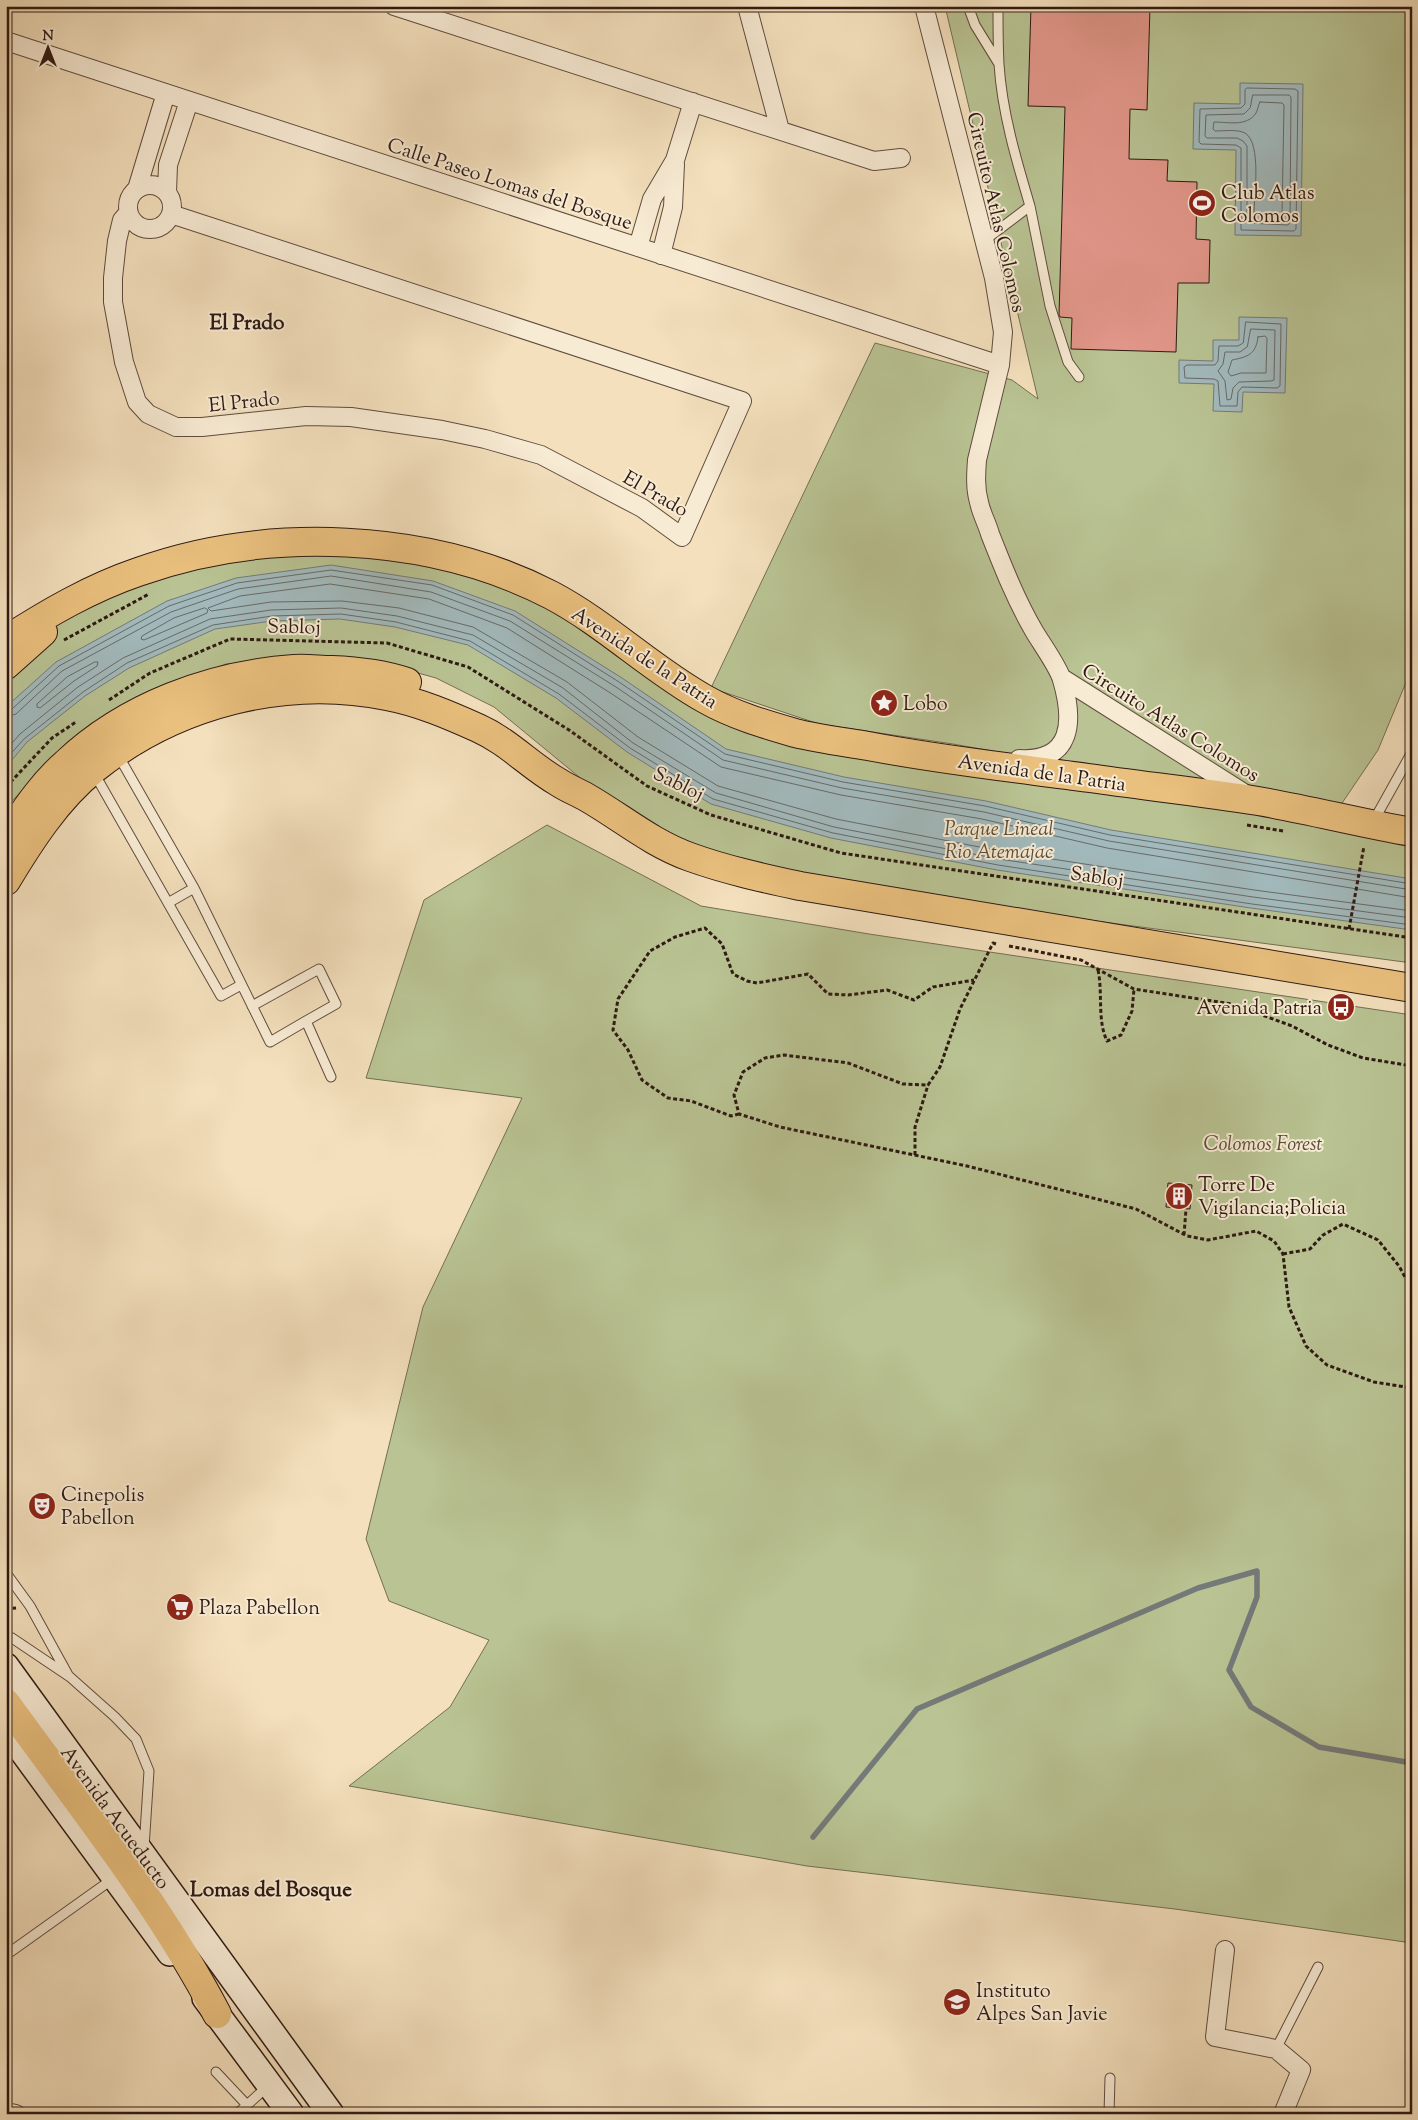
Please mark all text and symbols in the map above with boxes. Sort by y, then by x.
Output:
north arrow [22,22,72,72]
text: N [42,27,54,47]
street label: Circuito Atlas Colomos [957,110,1032,316]
street label: Calle Paseo Lomas del Bosque [383,132,636,239]
place label: Club Atlas Colomos [1221,180,1315,232]
sports icon: Club Atlas Colomos [1187,188,1217,218]
district label: El Prado [210,309,285,339]
street label: El Prado [207,385,281,422]
street label: El Prado [617,465,693,526]
street label: Avenida de la Patria [565,601,723,717]
street label: Sabloj [267,614,321,643]
street label: Circuito Atlas Colomos [1075,658,1264,791]
place icon: Lobo [869,688,899,718]
place label: Lobo [903,691,948,720]
street label: Avenida de la Patria [956,748,1128,801]
street label: Sabloj [647,760,708,810]
park label: Parque Lineal Rio Atemajac [944,816,1054,868]
street label: Sabloj [1068,860,1125,897]
bus stop icon: Avenida Patria [1326,992,1356,1022]
place label: Avenida Patria [1196,995,1322,1024]
park label: Colomos Forest [1203,1131,1323,1160]
place label: Torre De Vigilancia;Policia [1198,1172,1346,1224]
building icon: Torre De Vigilancia;Policia [1164,1181,1194,1211]
place label: Cinepolis Pabellon [61,1482,144,1534]
theatre icon: Cinepolis Pabellon [27,1491,57,1521]
supermarket icon: Plaza Pabellon [165,1592,195,1622]
place label: Plaza Pabellon [199,1595,320,1624]
street label: Avenida Acueducto [52,1741,176,1896]
district label: Lomas del Bosque [190,1876,352,1906]
place label: Instituto Alpes San Javie [976,1978,1107,2030]
school or university icon: Instituto Alpes San Javie [942,1987,972,2017]

